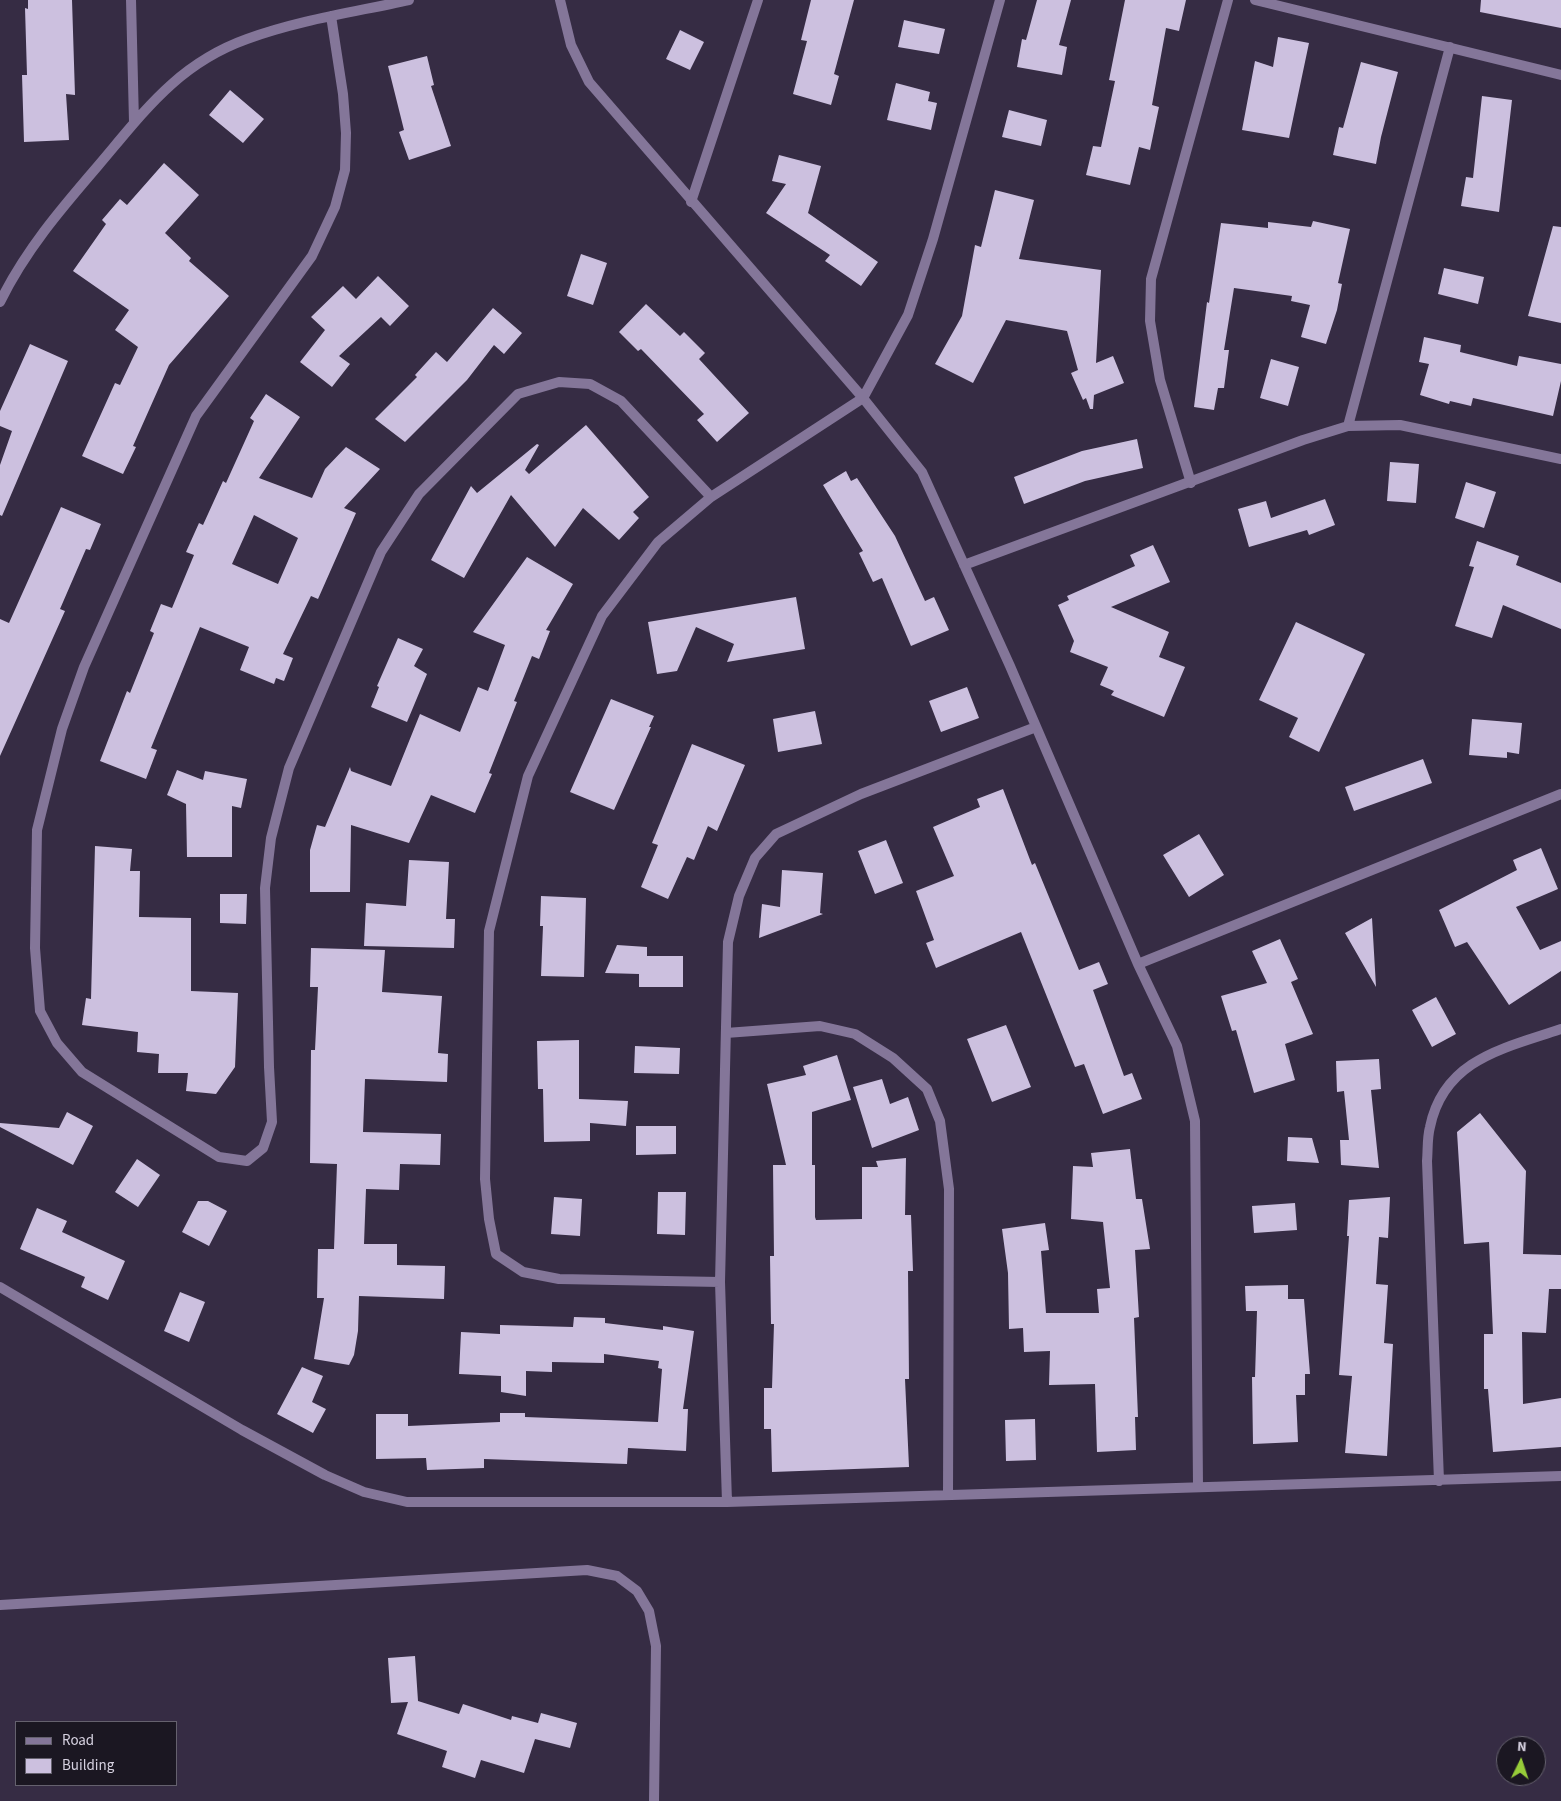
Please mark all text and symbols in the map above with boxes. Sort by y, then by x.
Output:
legend [15,1721,178,1786]
text: Road [62,1730,94,1751]
north arrow [1496,1736,1546,1786]
text: N [1517,1737,1527,1757]
text: Building [62,1755,114,1776]

